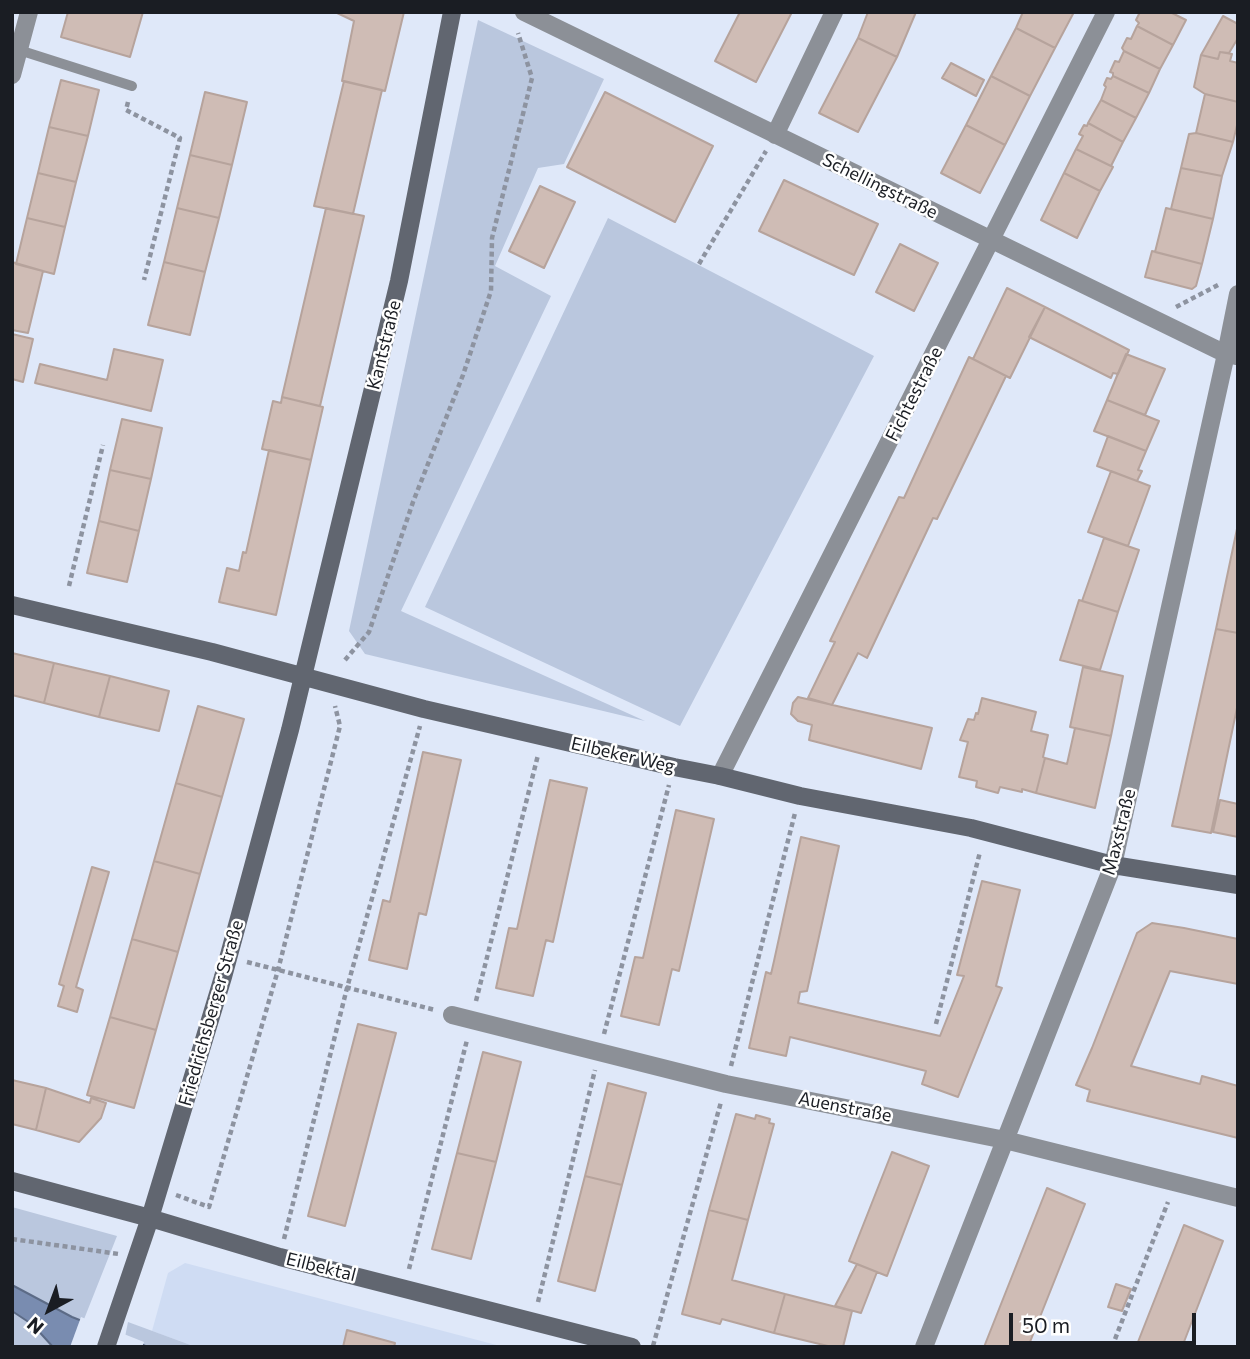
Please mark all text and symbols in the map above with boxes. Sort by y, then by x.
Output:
street label: Schellingstraße [819,149,941,223]
street label: Kantstraße [362,298,406,392]
street label: Fichtestraße [881,343,947,445]
street label: Eilbeker Weg [569,733,677,777]
street label: Maxstraße [1098,787,1140,877]
street label: Friedrichsberger Straße [174,917,248,1109]
street label: Auenstraße [797,1087,893,1127]
street label: Eilbektal [284,1248,358,1286]
north arrow [14,1275,84,1345]
scale bar [1012,1300,1199,1344]
text: 50 m [1022,1312,1070,1337]
text: N [22,1313,48,1340]

